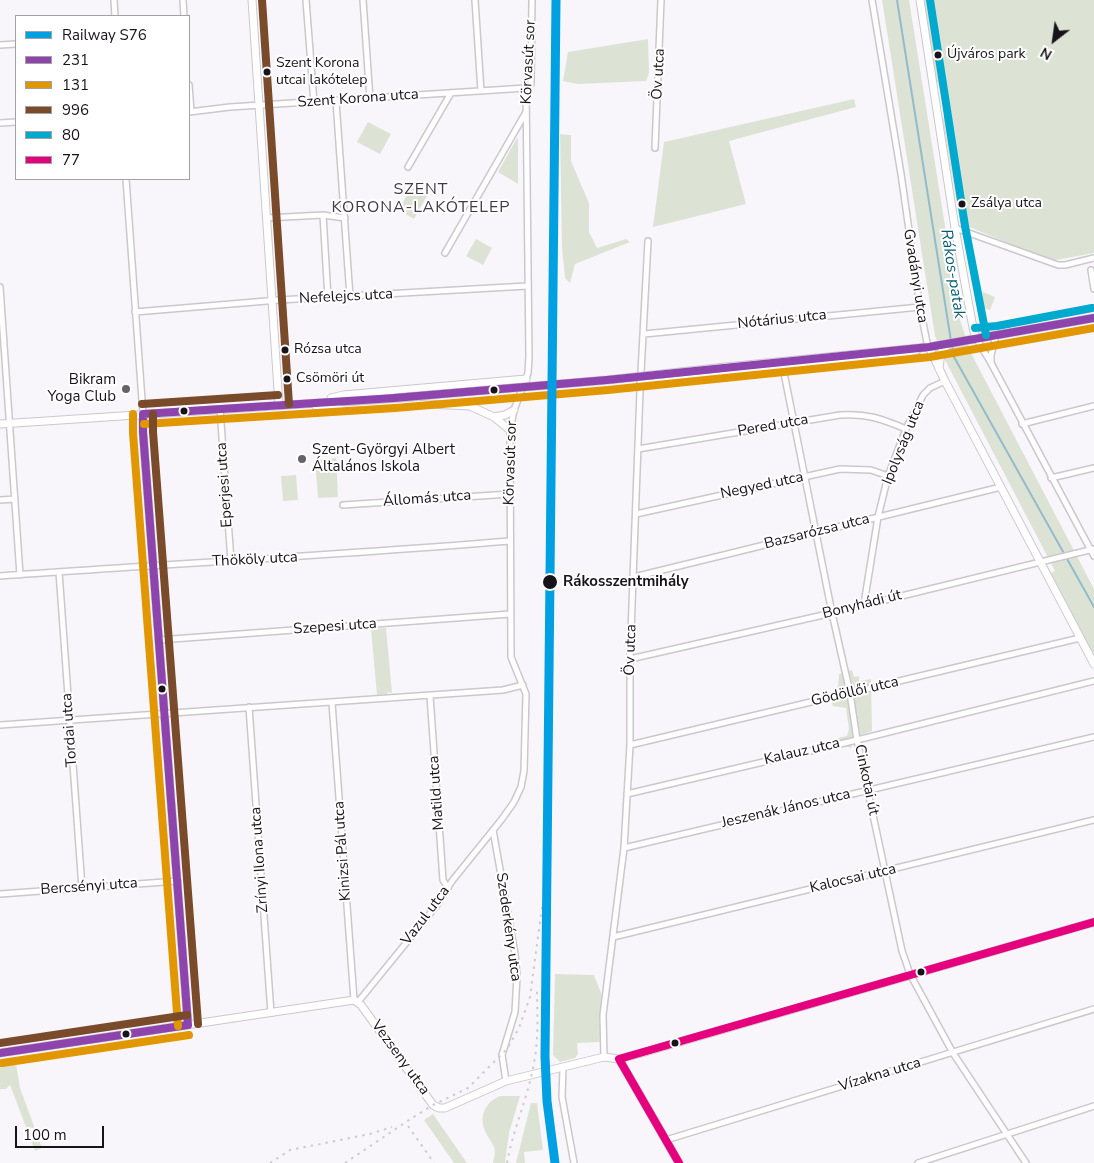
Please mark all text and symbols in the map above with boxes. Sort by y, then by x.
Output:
legend [15,15,190,180]
north arrow [1029,15,1079,65]
street label: Körvasút sor [518,19,540,105]
text: Railway S76 [62,25,147,45]
text: N [1037,43,1056,64]
place label: Újváros park [947,47,1026,63]
street label: Öv utca [649,48,669,100]
text: 231 [62,50,89,70]
marker: Újváros park [933,50,943,60]
place label: Szent Korona utcai lakótelep [276,56,367,88]
marker: Szent Korona utcai lakótelep [262,67,272,77]
text: 131 [62,75,89,95]
street label: Szent Korona utca [297,86,419,112]
text: 996 [62,100,89,120]
text: 80 [62,125,80,145]
text: 77 [62,150,80,170]
district label: SZENT KORONA-LAKÓTELEP [330,180,512,218]
place label: Zsálya utca [971,196,1042,212]
marker: Zsálya utca [957,199,967,209]
street label: Gvadányi utca [899,228,931,324]
water label: Rákos-patak [935,228,969,320]
street label: Nefelejcs utca [299,286,393,308]
street label: Nótárius utca [737,306,827,334]
place label: Rózsa utca [294,342,362,358]
marker: Rózsa utca [280,345,290,355]
place label: Bikram Yoga Club [48,371,116,406]
place label: Csömöri út [296,371,364,387]
marker: Csömöri út [282,374,292,384]
marker: Bikram Yoga Club [120,383,132,395]
unlabelled marker [489,385,499,395]
street label: Ipolyság utca [879,398,929,488]
unlabelled marker [179,406,189,416]
street label: Pered utca [736,411,810,441]
street label: Körvasút sor [501,420,521,506]
place label: Szent-Györgyi Albert Általános Iskola [312,441,455,476]
street label: Eperjesi utca [213,442,237,528]
marker: Szent-Györgyi Albert Általános Iskola [296,453,308,465]
street label: Negyed utca [719,468,805,504]
street label: Állomás utca [382,487,472,511]
street label: Bazsarózsa utca [762,510,872,554]
street label: Thököly utca [212,549,298,571]
marker: Rákosszentmihály [541,573,559,591]
place label: Rákosszentmihály [563,573,689,591]
street label: Bonyhádi út [821,586,903,624]
street label: Szepesi utca [293,615,377,639]
street label: Öv utca [621,624,641,676]
street label: Gödöllői utca [810,673,900,711]
unlabelled marker [157,684,167,694]
street label: Tordai utca [58,692,82,768]
street label: Kalauz utca [762,735,842,769]
street label: Cinkotai út [850,743,882,817]
street label: Matild utca [425,755,449,831]
street label: Jeszenák János utca [720,785,852,833]
street label: Kinizsi Pál utca [331,800,355,902]
street label: Zrínyi Ilona utca [247,806,273,914]
street label: Kalocsai utca [808,860,898,898]
street label: Szederkény utca [491,871,525,983]
street label: Bercsényi utca [40,875,138,899]
street label: Vazul utca [398,883,454,949]
unlabelled marker [916,967,926,977]
street label: Vezseny utca [367,1017,433,1099]
unlabelled marker [121,1029,131,1039]
unlabelled marker [670,1038,680,1048]
street label: Vízakna utca [837,1054,923,1096]
scale bar [18,1116,106,1148]
text: 100 m [23,1125,67,1145]

